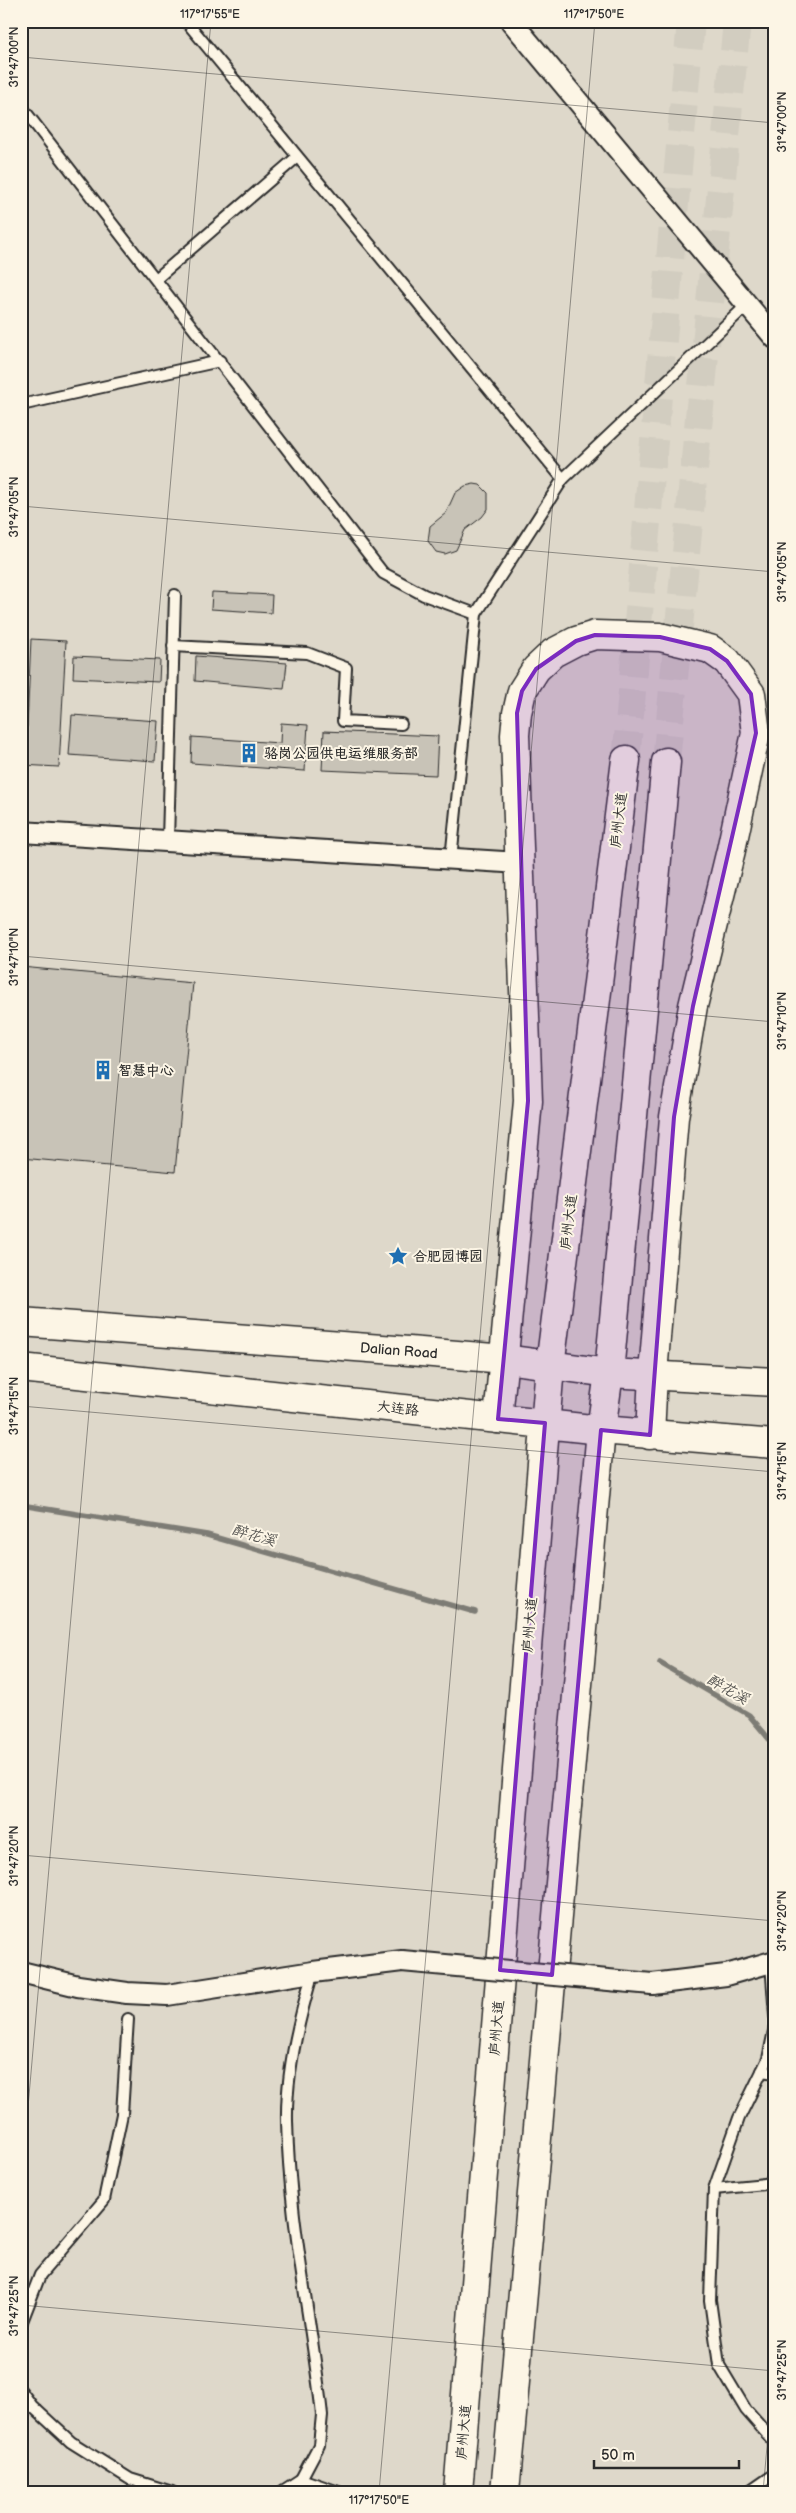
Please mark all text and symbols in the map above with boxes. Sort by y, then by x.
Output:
text: 117°17'55"E [180,7,240,22]
text: 117°17'50"E [564,7,624,22]
text: 31°47'00"N [7,26,22,88]
text: 31°47'00"N [775,91,790,153]
text: 31°47'05"N [7,477,22,537]
text: 31°47'05"N [775,542,790,602]
building icon: 骆岗公园供电运维服务部 [238,742,260,764]
place label: 骆岗公园供电运维服务部 [264,745,418,762]
street label: 庐州大道 [607,791,630,849]
text: 31°47'10"N [7,928,22,986]
text: 31°47'10"N [775,992,790,1050]
building icon: 智慧中心 [92,1059,114,1081]
place label: 智慧中心 [118,1062,174,1079]
street label: 庐州大道 [557,1193,580,1251]
place icon: 合肥园博园 [387,1245,409,1267]
place label: 合肥园博园 [413,1248,483,1265]
street label: Dalian Road [359,1339,438,1362]
text: 31°47'15"N [7,1377,22,1435]
street label: 大连路 [376,1398,420,1419]
text: 31°47'15"N [775,1442,790,1500]
water label: 醉花溪 [230,1520,279,1551]
street label: 庐州大道 [519,1596,540,1654]
water label: 醉花溪 [704,1670,753,1709]
text: 31°47'20"N [7,1825,22,1887]
text: 31°47'20"N [775,1890,790,1952]
street label: 庐州大道 [486,1999,507,2057]
text: 31°47'25"N [7,2276,22,2336]
text: 31°47'25"N [775,2340,790,2400]
street label: 庐州大道 [453,2403,474,2461]
scale bar [594,2438,738,2470]
text: 50 m [601,2446,635,2465]
text: 117°17'50"E [349,2493,409,2508]

